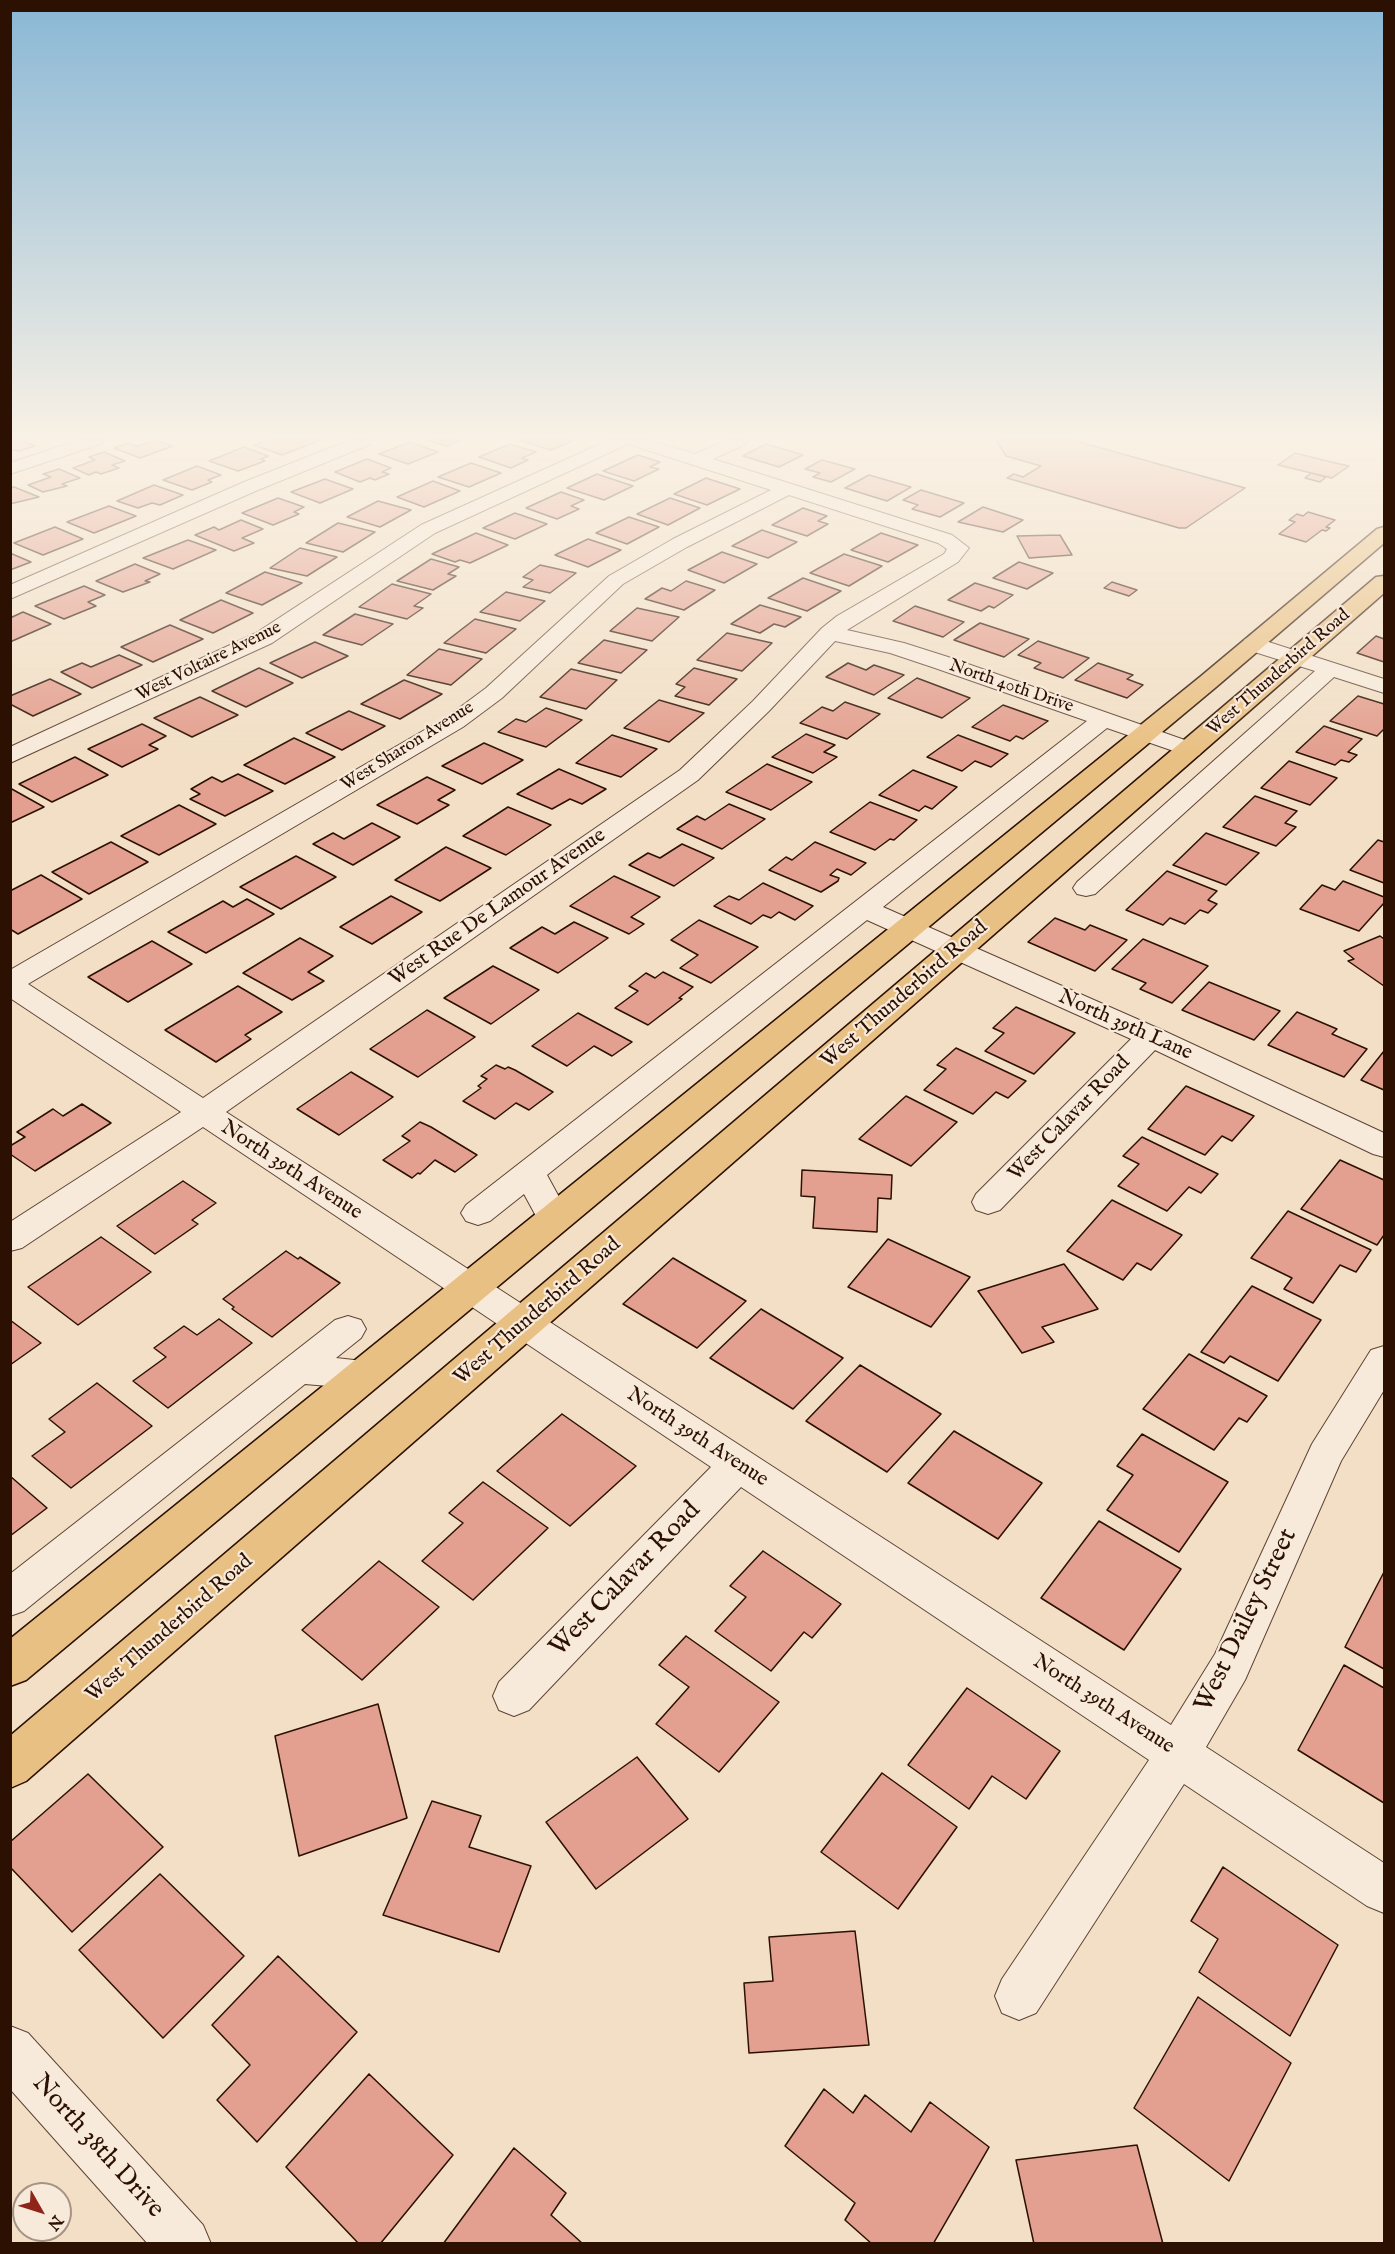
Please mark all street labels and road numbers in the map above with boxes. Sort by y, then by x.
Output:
street label: West Thunderbird Road [1203,605,1355,741]
street label: West Voltaire Avenue [133,617,285,707]
street label: North 40th Drive [946,656,1076,718]
street label: West Sharon Avenue [338,697,478,797]
street label: West Rue De Lamour Avenue [385,824,611,992]
street label: West Thunderbird Road [817,916,993,1074]
street label: North 39th Lane [1054,985,1196,1067]
street label: West Calavar Road [1004,1051,1136,1187]
street label: North 39th Avenue [216,1116,366,1226]
street label: West Thunderbird Road [450,1233,626,1391]
street label: North 39th Avenue [622,1383,772,1493]
street label: West Calavar Road [544,1496,708,1664]
street label: West Dailey Street [1189,1524,1305,1718]
street label: West Thunderbird Road [82,1550,258,1708]
street label: North 39th Avenue [1028,1650,1178,1760]
street label: North 38th Drive [24,2069,170,2225]

